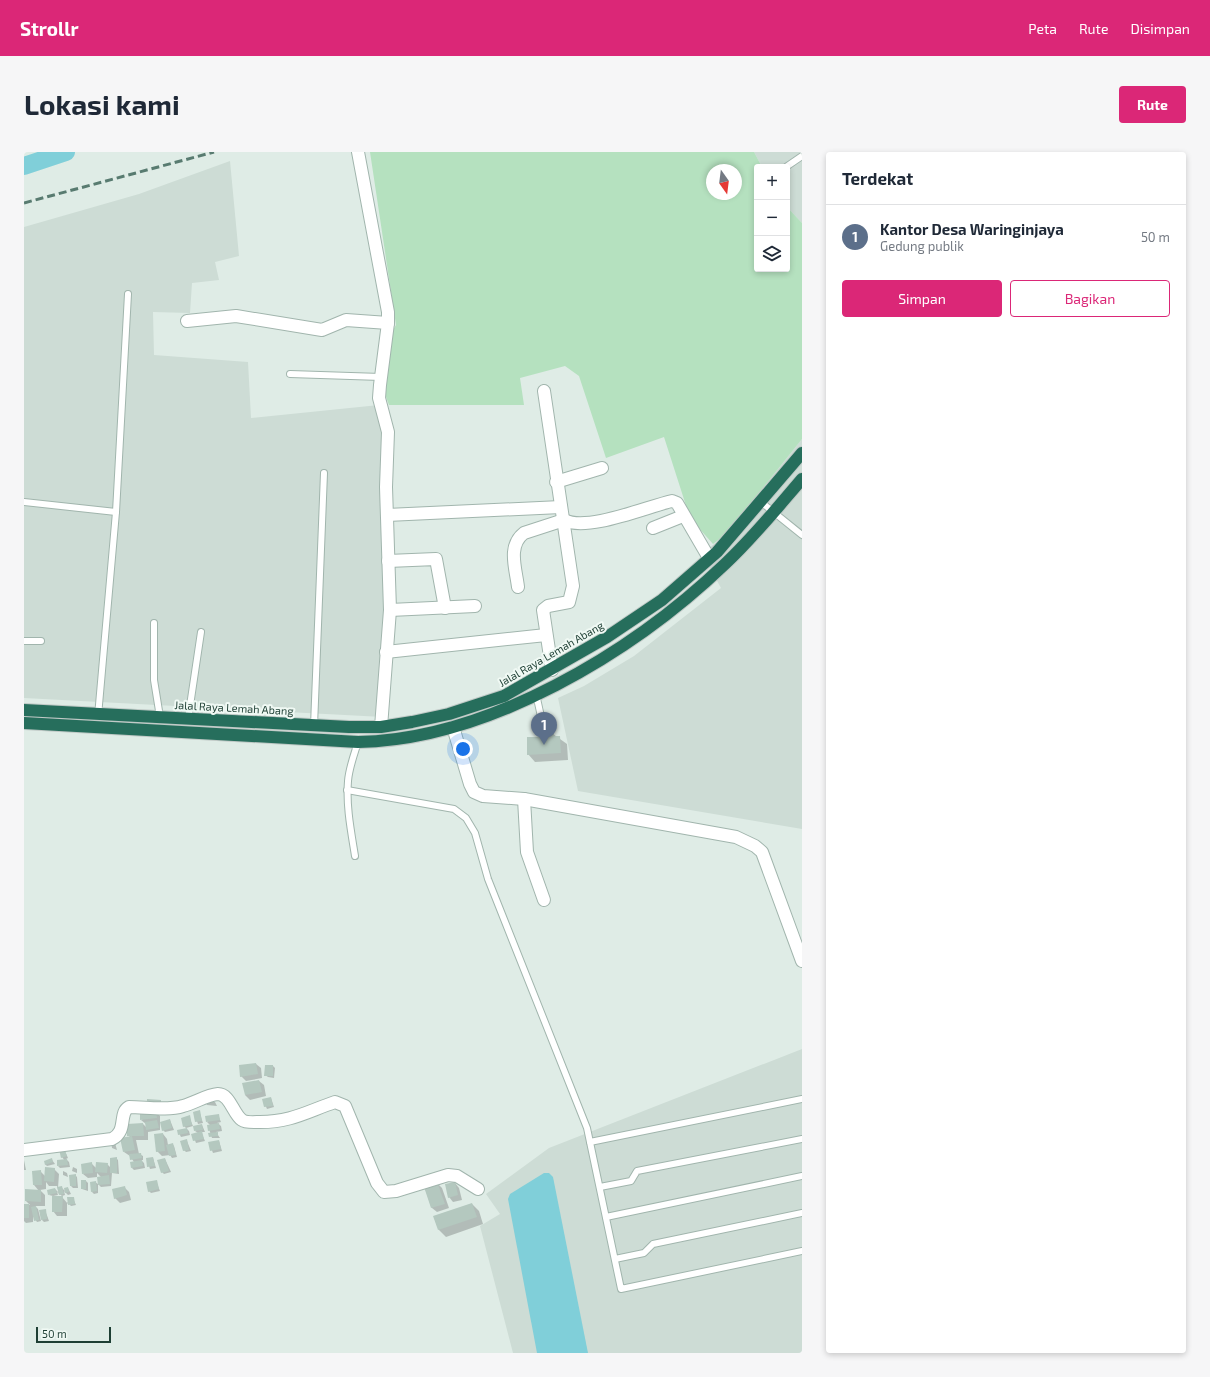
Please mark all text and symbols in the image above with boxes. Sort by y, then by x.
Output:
text: Strollr [20,17,79,40]
text: Peta [1028,20,1057,37]
text: Rute [1079,20,1108,37]
text: Disimpan [1130,20,1190,37]
button: Rute [1119,86,1186,123]
text: Lokasi kami [24,87,180,121]
north arrow [706,164,742,200]
map controls [754,164,790,272]
button: + [754,164,790,200]
text: Terdekat [842,168,913,188]
button: − [754,200,790,236]
text: Kantor Desa Waringinjaya [880,220,1064,238]
text: 1 [852,229,858,245]
text: 50 m [1141,229,1170,245]
button: layers [754,236,790,272]
text: Gedung publik [880,238,964,254]
button: Simpan [842,280,1002,317]
button: Bagikan [1010,280,1170,317]
street label: Jalal Raya Lemah Abang [496,618,606,689]
street label: Jalal Raya Lemah Abang [174,698,294,717]
pin: 1 [531,712,557,745]
your location [453,739,473,759]
scale bar [36,1325,111,1344]
text: 50 m [42,1327,67,1340]

